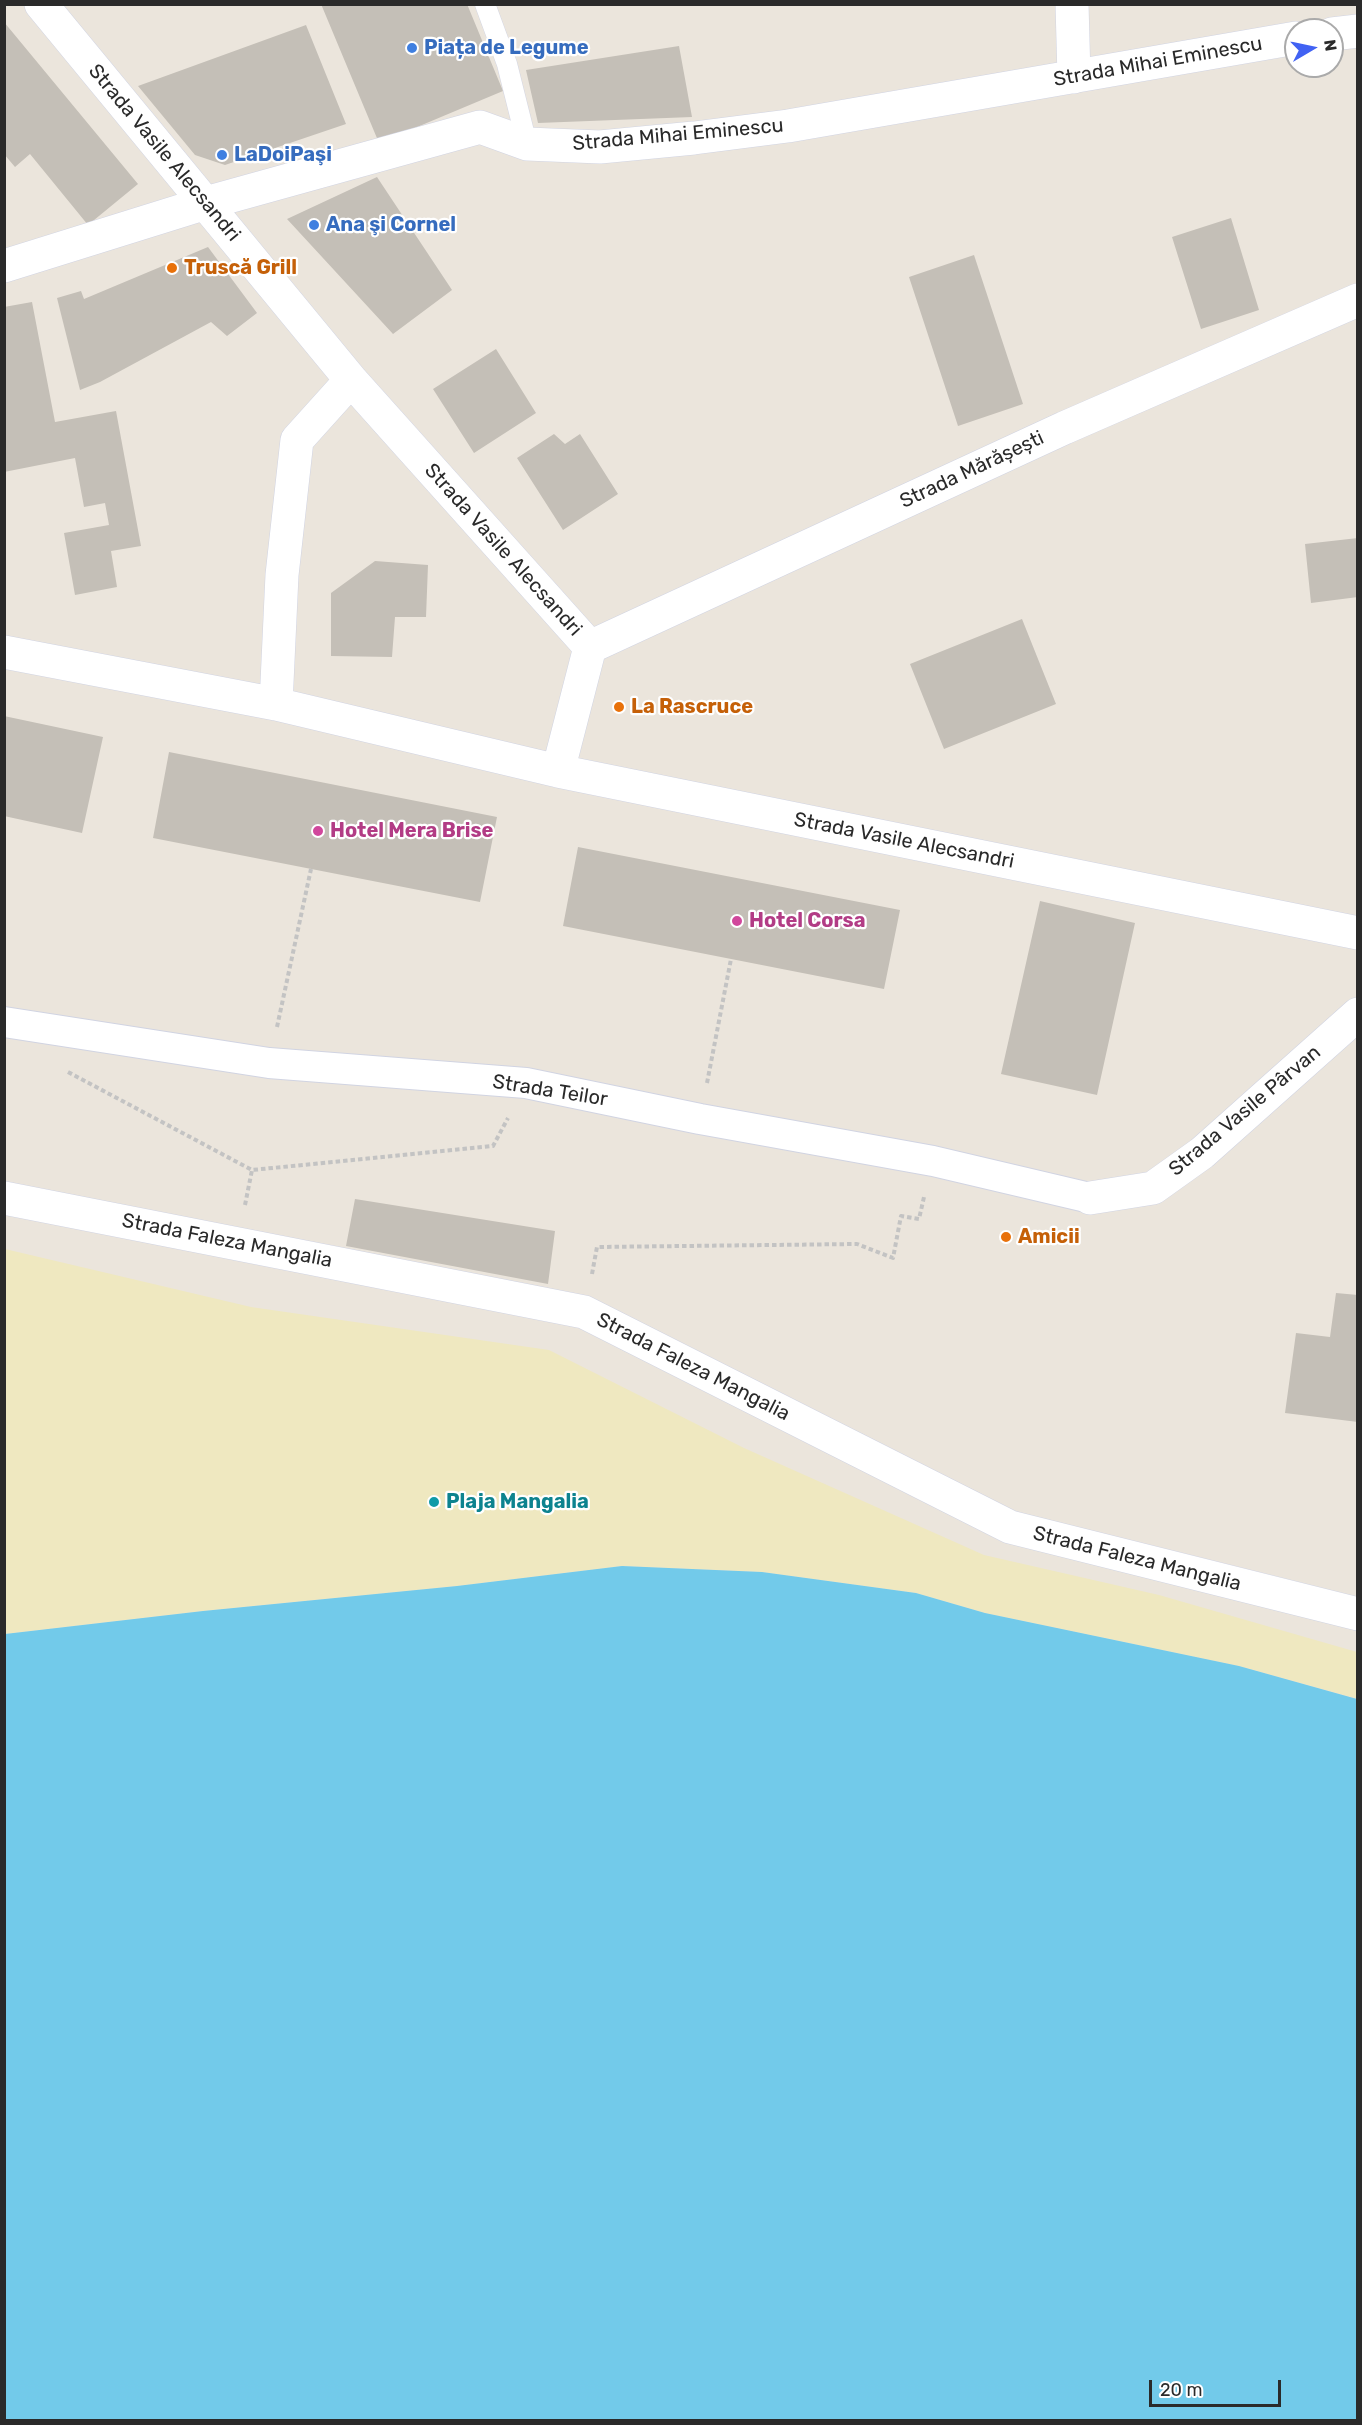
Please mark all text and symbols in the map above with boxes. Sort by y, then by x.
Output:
north arrow [1284,18,1344,78]
street label: Strada Mihai Eminescu [1052,32,1264,92]
place label: Piața de Legume [424,36,589,60]
text: N [1320,38,1341,53]
marker: Piața de Legume [405,41,419,55]
street label: Strada Vasile Alecsandri [83,60,245,246]
street label: Strada Mihai Eminescu [572,114,784,156]
place label: LaDoiPaşi [234,143,332,167]
marker: LaDoiPaşi [215,148,229,162]
place label: Ana şi Cornel [326,213,456,237]
marker: Ana şi Cornel [307,218,321,232]
place label: Truscă Grill [184,256,297,280]
marker: Truscă Grill [165,261,179,275]
street label: Strada Mărășești [896,426,1048,514]
street label: Strada Vasile Alecsandri [419,459,587,641]
place label: La Rascruce [631,695,753,719]
marker: La Rascruce [612,700,626,714]
street label: Strada Vasile Alecsandri [792,808,1016,874]
place label: Hotel Mera Brise [330,819,494,843]
marker: Hotel Mera Brise [311,824,325,838]
place label: Hotel Corsa [749,909,865,933]
marker: Hotel Corsa [730,914,744,928]
street label: Strada Vasile Pârvan [1164,1041,1326,1181]
street label: Strada Teilor [491,1070,609,1112]
street label: Strada Faleza Mangalia [120,1209,334,1273]
place label: Amicii [1018,1225,1080,1249]
marker: Amicii [999,1230,1013,1244]
street label: Strada Faleza Mangalia [592,1308,794,1426]
place label: Plaja Mangalia [446,1490,589,1514]
marker: Plaja Mangalia [427,1495,441,1509]
street label: Strada Faleza Mangalia [1030,1522,1244,1596]
scale bar [1152,2368,1284,2406]
text: 20 m [1160,2379,1202,2401]

